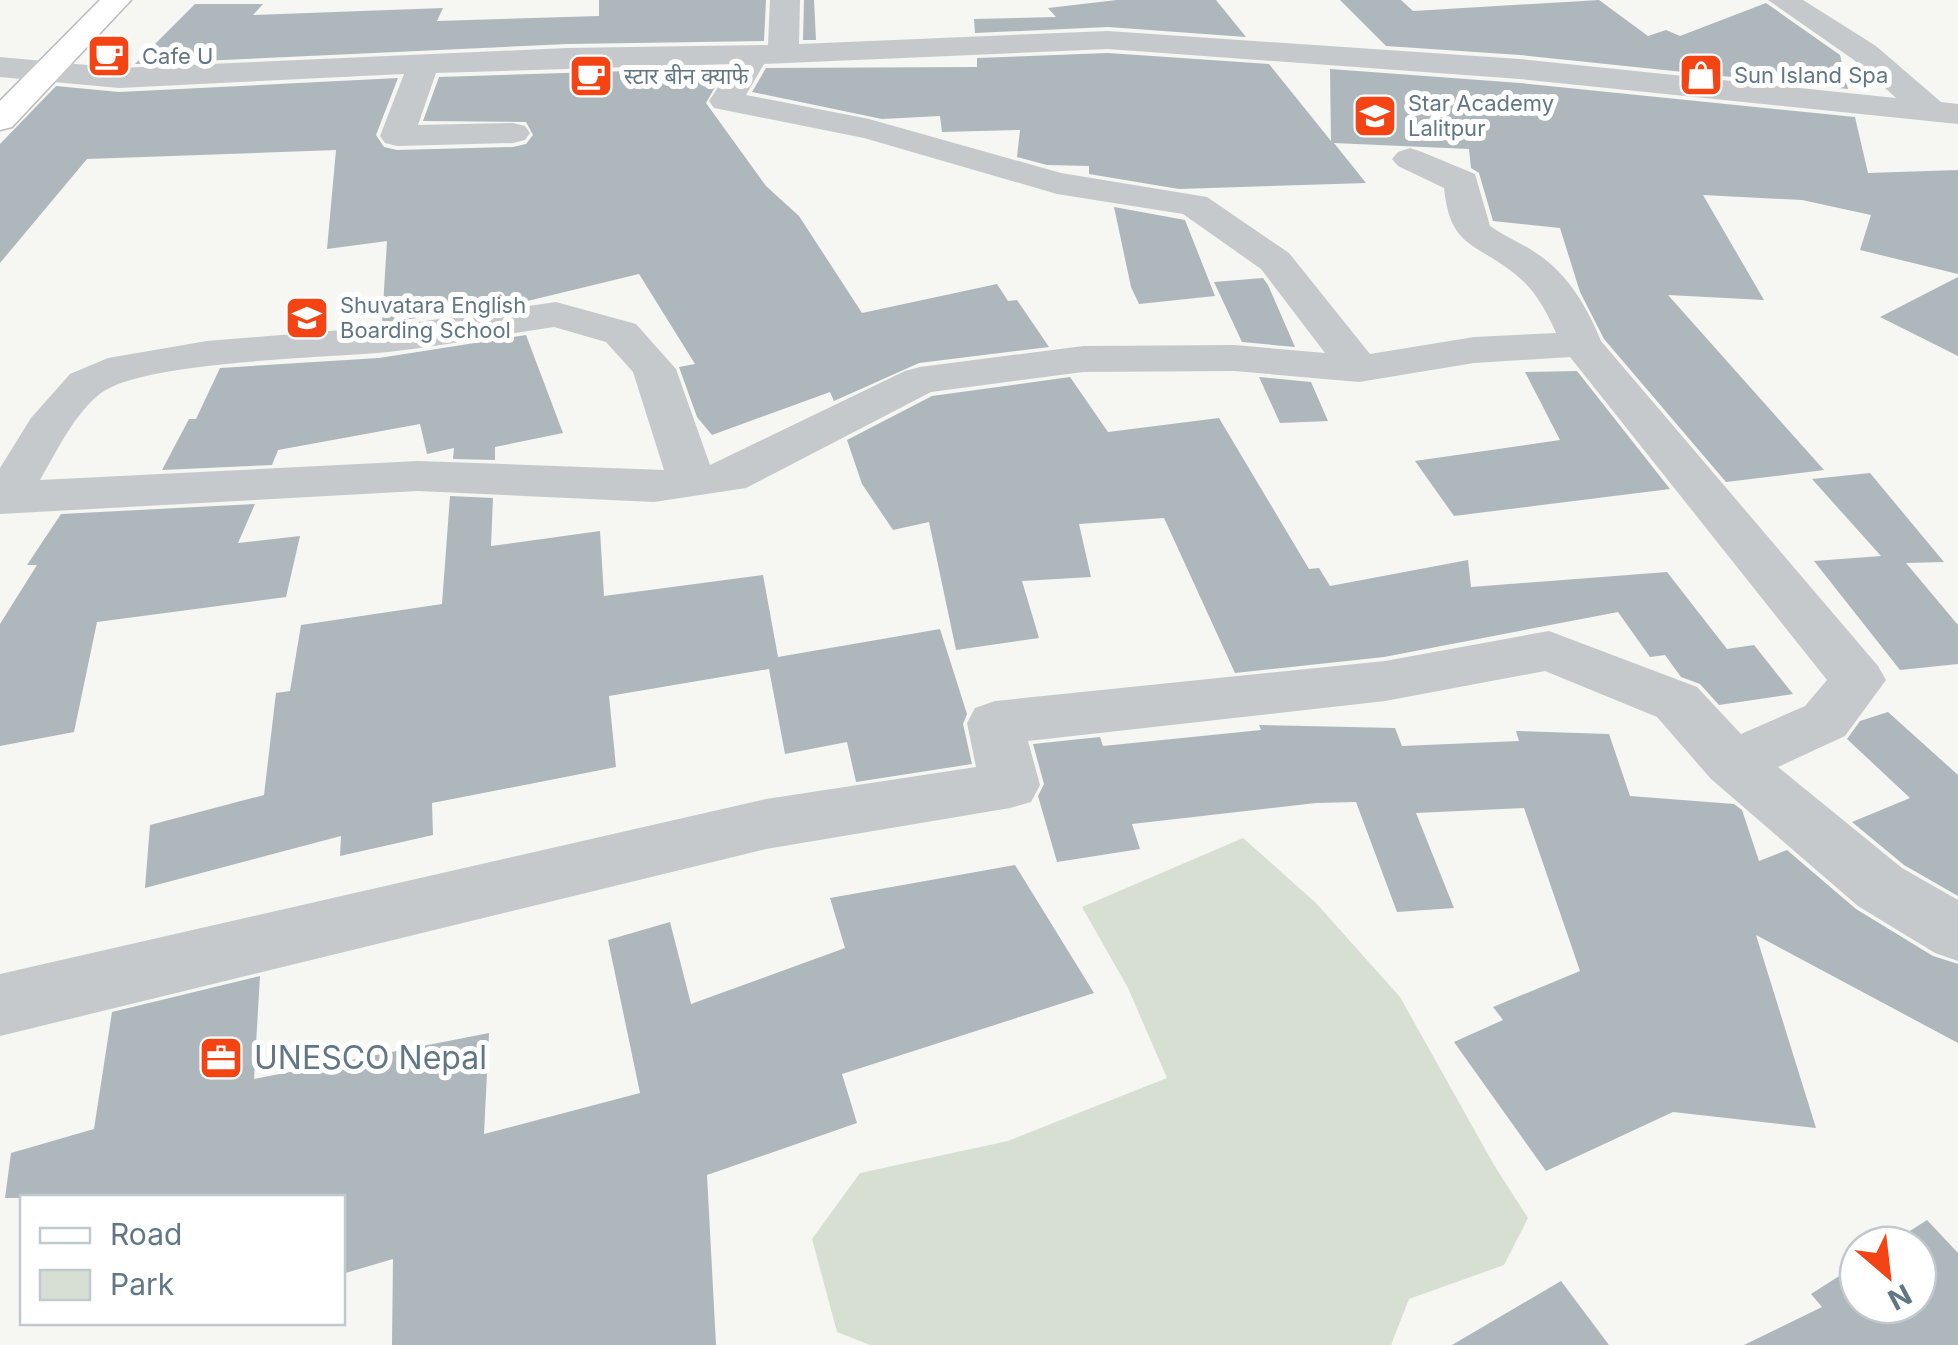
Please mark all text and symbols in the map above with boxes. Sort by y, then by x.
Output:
cafe icon: Cafe U [86,33,132,79]
place label: Cafe U [142,43,213,69]
shop icon: Sun Island Spa [1678,52,1724,98]
cafe icon: स्टार बीन क्याफे [568,53,614,99]
place label: Sun Island Spa [1734,62,1888,88]
place label: स्टार बीन क्याफे [624,63,749,89]
place label: Star Academy Lalitpur [1408,90,1554,141]
school or university icon: Star Academy Lalitpur [1352,93,1398,139]
place label: Shuvatara English Boarding School [340,292,526,343]
school or university icon: Shuvatara English Boarding School [284,295,330,341]
office icon: UNESCO Nepal [198,1035,244,1081]
place label: UNESCO Nepal [254,1038,487,1077]
legend [20,1195,345,1325]
text: Road [110,1216,182,1252]
north arrow [1838,1225,1938,1325]
text: Park [110,1266,175,1302]
text: N [1882,1277,1917,1317]

